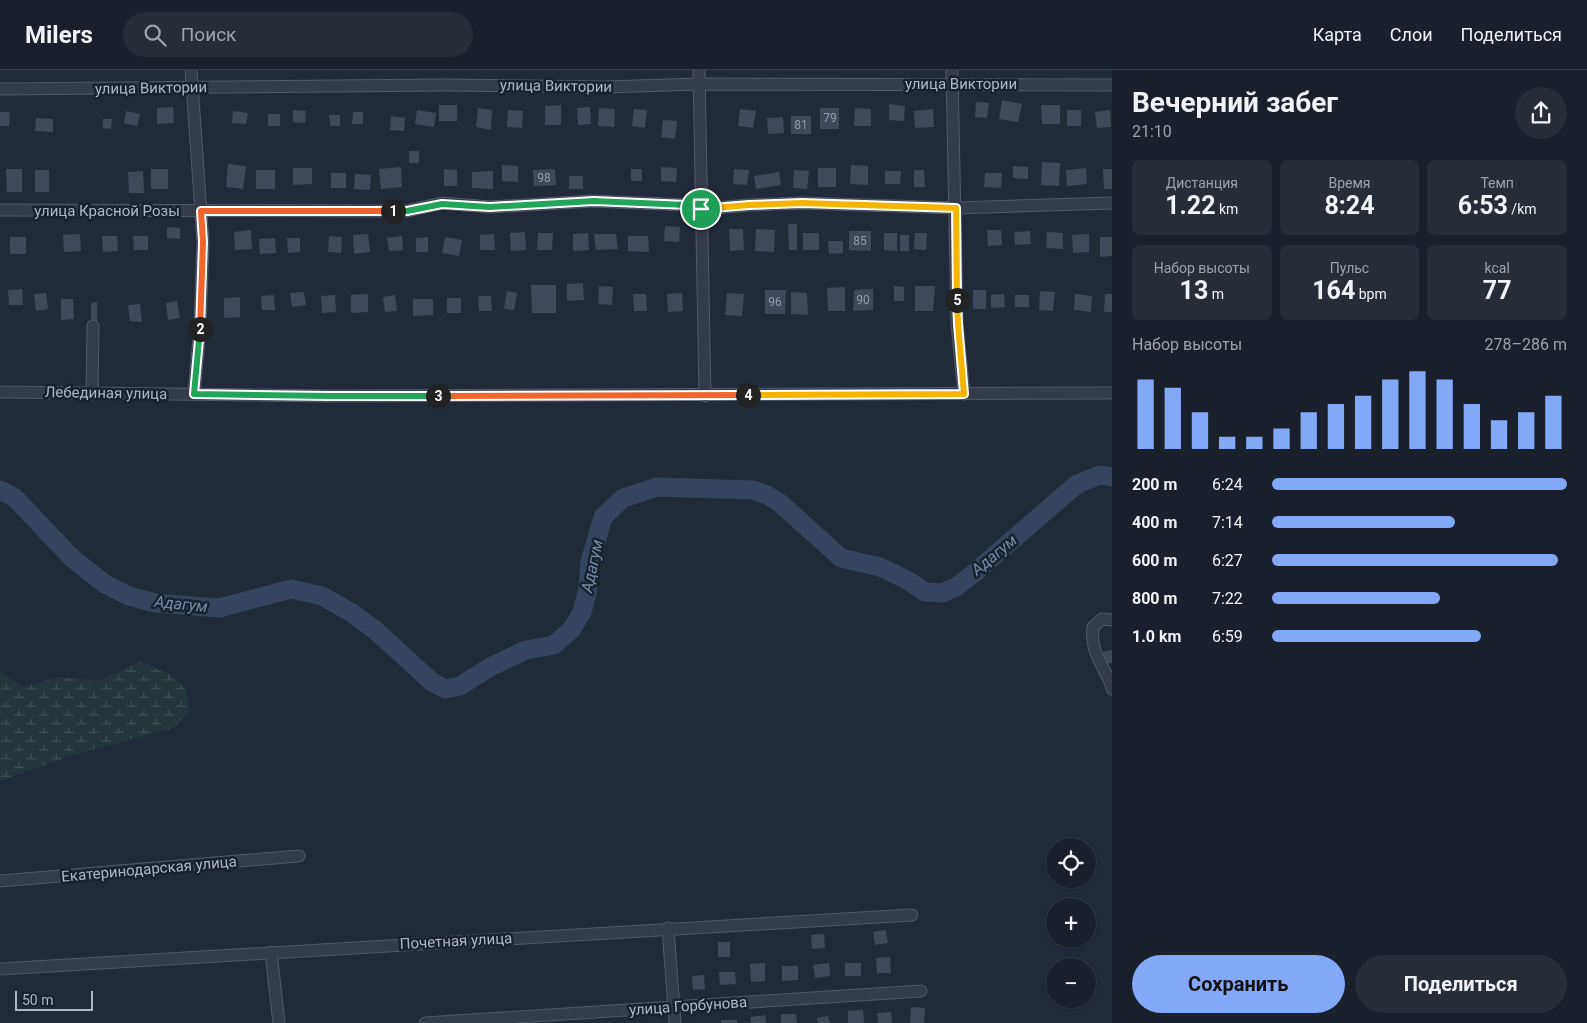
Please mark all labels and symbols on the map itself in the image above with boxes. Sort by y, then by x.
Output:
street label: улица Виктории [905,75,1017,93]
street label: улица Виктории [500,76,612,96]
street label: улица Виктории [95,78,207,98]
house number: 79 [823,111,837,125]
house number: 81 [794,118,808,132]
house number: 98 [537,171,551,185]
pin [680,188,722,230]
pin: 1 [380,198,406,224]
street label: улица Красной Розы [34,202,180,220]
house number: 85 [853,234,867,248]
pin: 5 [944,288,970,312]
house number: 90 [856,293,870,307]
house number: 96 [768,295,782,309]
pin: 2 [188,316,212,342]
pin: 4 [736,382,760,408]
street label: Лебединая улица [45,383,167,403]
pin: 3 [426,384,450,408]
water label: Адагум [967,531,1021,580]
water label: Адагум [577,538,607,595]
water label: Адагум [153,592,209,616]
street label: Екатеринодарская улица [61,852,237,886]
street label: Почетная улица [399,929,513,953]
scale bar [15,988,92,1011]
street label: улица Горбунова [628,993,748,1019]

